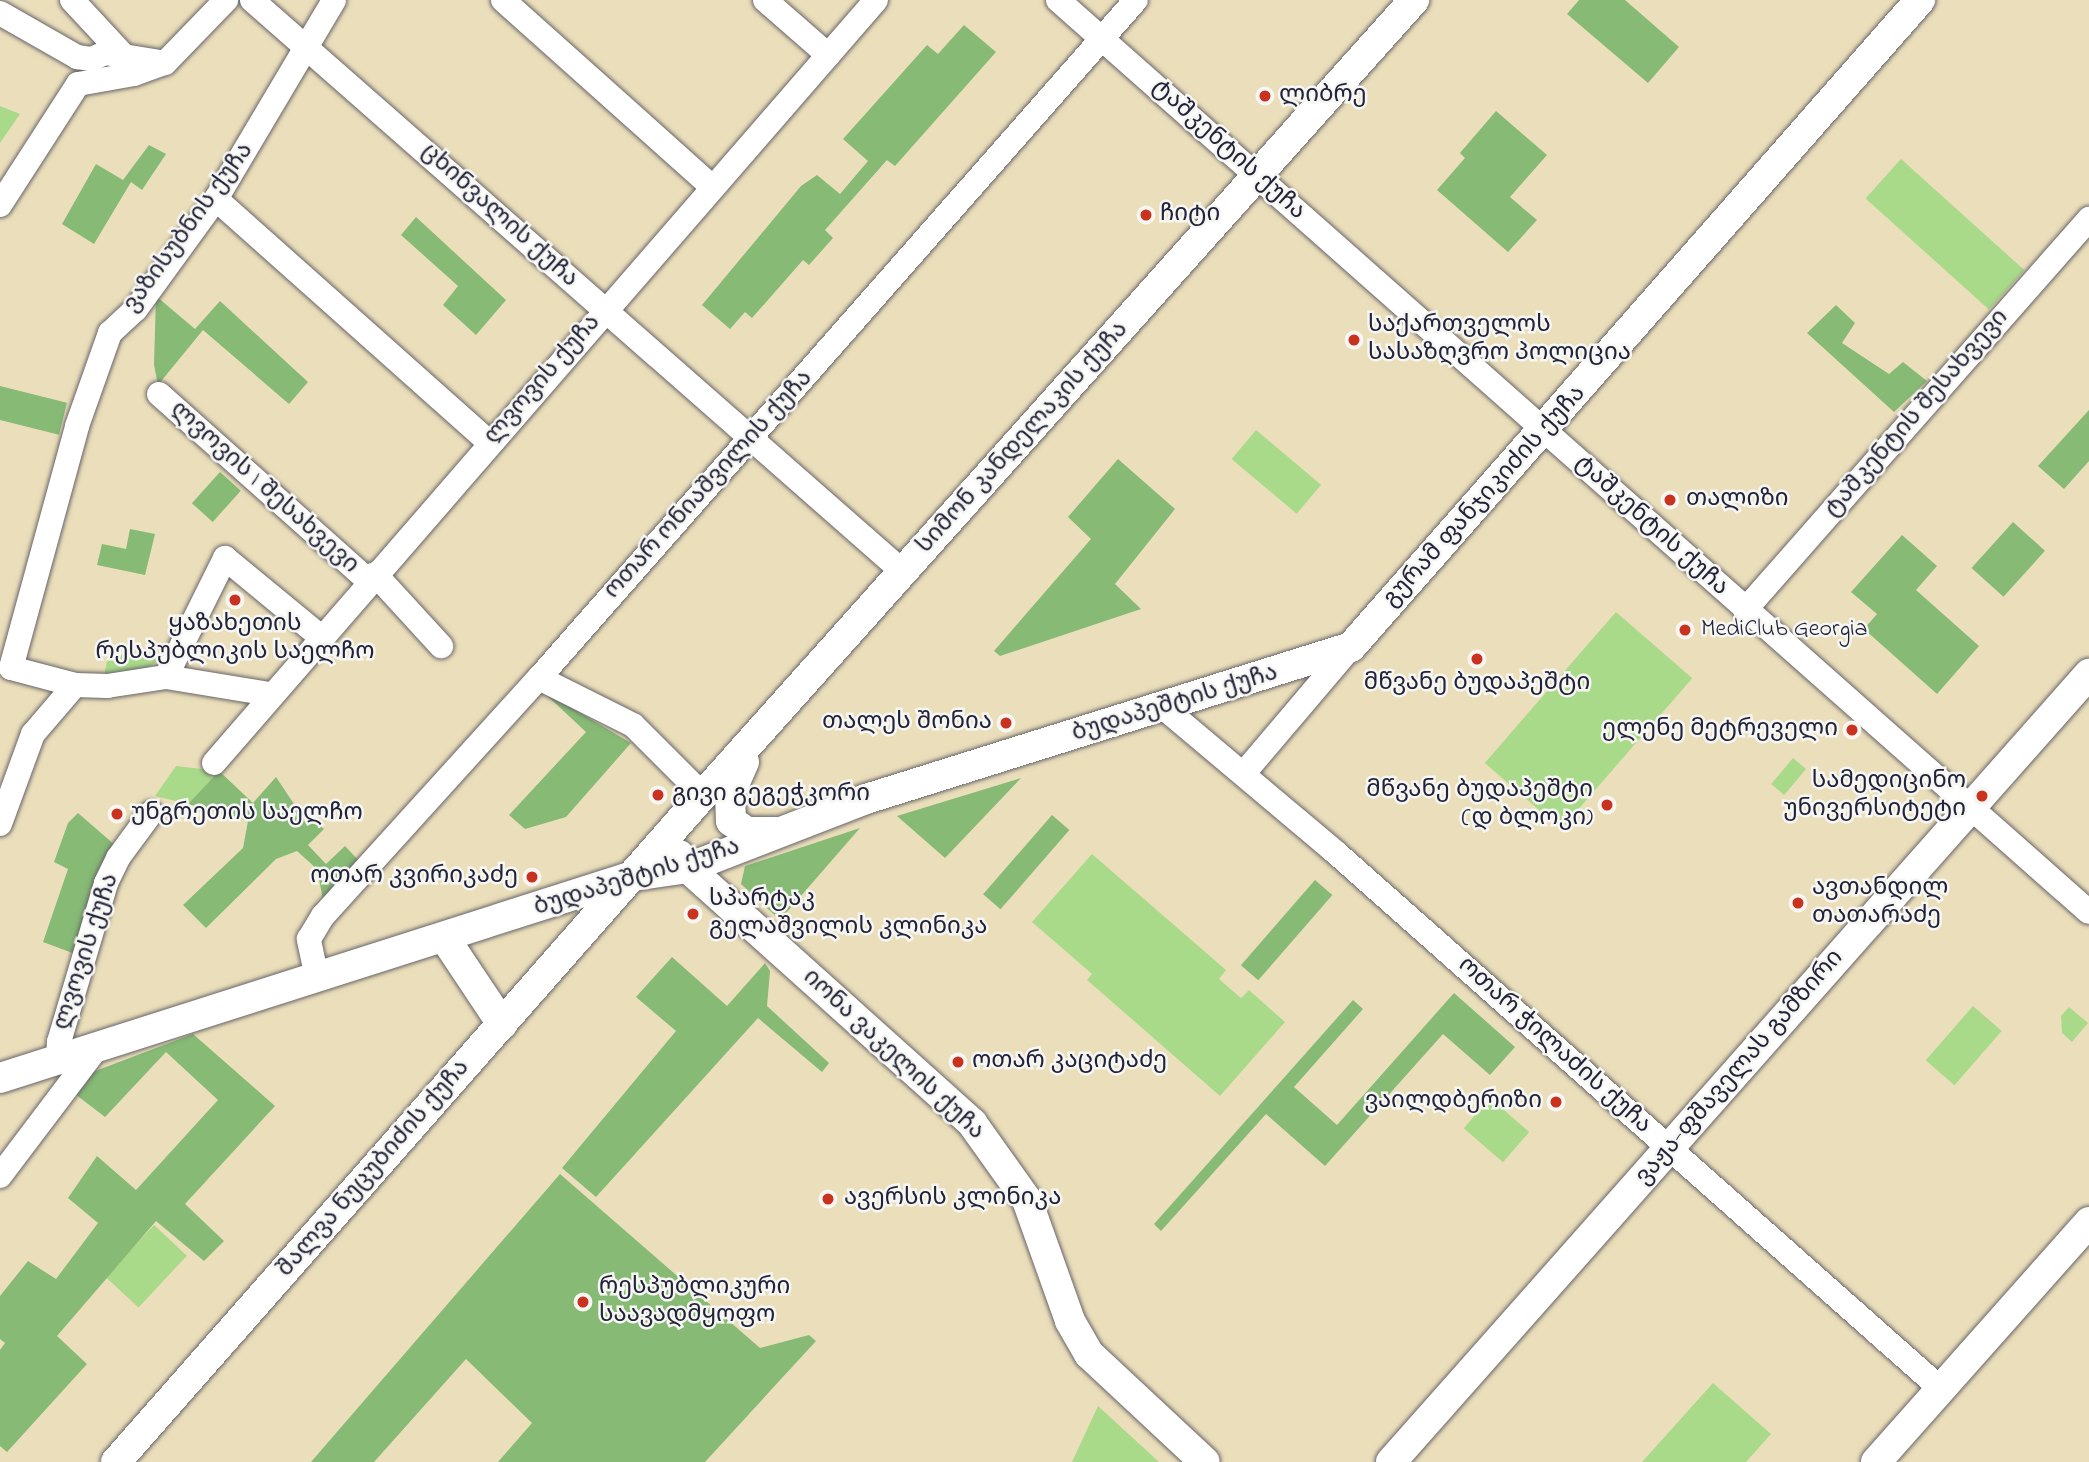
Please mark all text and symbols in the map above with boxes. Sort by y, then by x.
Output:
street label: ტაშკენტის ქუჩა [1145,73,1311,227]
place label: ლიბრე [1279,82,1367,110]
marker: ლიბრე [1257,88,1273,104]
street label: ვაზისუბნის ქუჩა [118,138,260,318]
street label: ცხინვალის ქუჩა [415,138,583,294]
place label: ჩიტი [1160,201,1220,229]
marker: ჩიტი [1138,207,1154,223]
street label: ტაშკენტის შესახვევი [1819,304,2015,524]
street label: ლვოვის ქუჩა [479,309,607,451]
place label: საქართველოს სასაზღვრო პოლიცია [1368,312,1631,368]
street label: სიმონ კანდელაკის ქუჩა [911,316,1135,560]
marker: საქართველოს სასაზღვრო პოლიცია [1346,332,1362,348]
street label: ოთარ ონიაშვილის ქუჩა [599,365,819,605]
street label: გურამ ფანჯიკიძის ქუჩა [1378,380,1592,614]
street label: ლვოვის I შესახვევი [164,396,364,580]
street label: ტაშკენტის ქუჩა [1568,449,1734,603]
place label: თალიზი [1686,486,1789,514]
marker: თალიზი [1660,490,1680,510]
marker: ყაზახეთის რესპუბლიკის საელჩო [227,592,243,608]
place label: ყაზახეთის რესპუბლიკის საელჩო [95,611,375,667]
place label: MediClub Georgia [1701,616,1867,644]
marker: MediClub Georgia [1675,620,1695,640]
marker: მწვანე ბუდაპეშტი [1469,651,1485,667]
street label: ბუდაპეშტის ქუჩა [1069,659,1281,749]
place label: მწვანე ბუდაპეშტი [1364,670,1590,698]
place label: თალეს შონია [822,709,992,737]
marker: თალეს შონია [998,715,1014,731]
place label: ელენე მეტრეველი [1602,716,1838,744]
marker: ელენე მეტრეველი [1844,722,1860,738]
place label: სამედიცინო უნივერსიტეტი [1783,768,1966,824]
place label: მწვანე ბუდაპეშტი (დ ბლოკი) [1366,777,1593,833]
place label: გივი გეგეჭკორი [672,781,870,809]
marker: სამედიცინო უნივერსიტეტი [1972,786,1992,806]
marker: გივი გეგეჭკორი [650,787,666,803]
marker: მწვანე ბუდაპეშტი (დ ბლოკი) [1599,797,1615,813]
place label: უნგრეთის საელჩო [131,800,363,828]
marker: უნგრეთის საელჩო [109,806,125,822]
street label: ბუდაპეშტის ქუჩა [531,833,743,923]
place label: ოთარ კვირიკაძე [310,863,518,891]
marker: ოთარ კვირიკაძე [524,869,540,885]
street label: ლვოვის ქუჩა [48,870,126,1034]
place label: ავთანდილ თათარაძე [1812,875,1948,931]
place label: სპარტაკ გელაშვილის კლინიკა [709,886,987,942]
marker: ავთანდილ თათარაძე [1790,895,1806,911]
marker: სპარტაკ გელაშვილის კლინიკა [683,904,703,924]
street label: ვაჟა-ფშაველას გამზირი [1630,944,1850,1192]
street label: ოთარ ჭილაძის ქუჩა [1451,952,1657,1140]
street label: იონა ვაკელის ქუჩა [796,963,990,1147]
place label: ოთარ კაციტაძე [972,1048,1167,1076]
street label: შალვა ნუცუბიძის ქუჩა [272,1054,476,1284]
marker: ოთარ კაციტაძე [950,1054,966,1070]
place label: ვაილდბერიზი [1364,1088,1542,1116]
marker: ვაილდბერიზი [1548,1094,1564,1110]
place label: ავერსის კლინიკა [844,1185,1061,1213]
marker: ავერსის კლინიკა [818,1189,838,1209]
place label: რესპუბლიკური საავადმყოფო [599,1274,790,1330]
marker: რესპუბლიკური საავადმყოფო [573,1292,593,1312]

